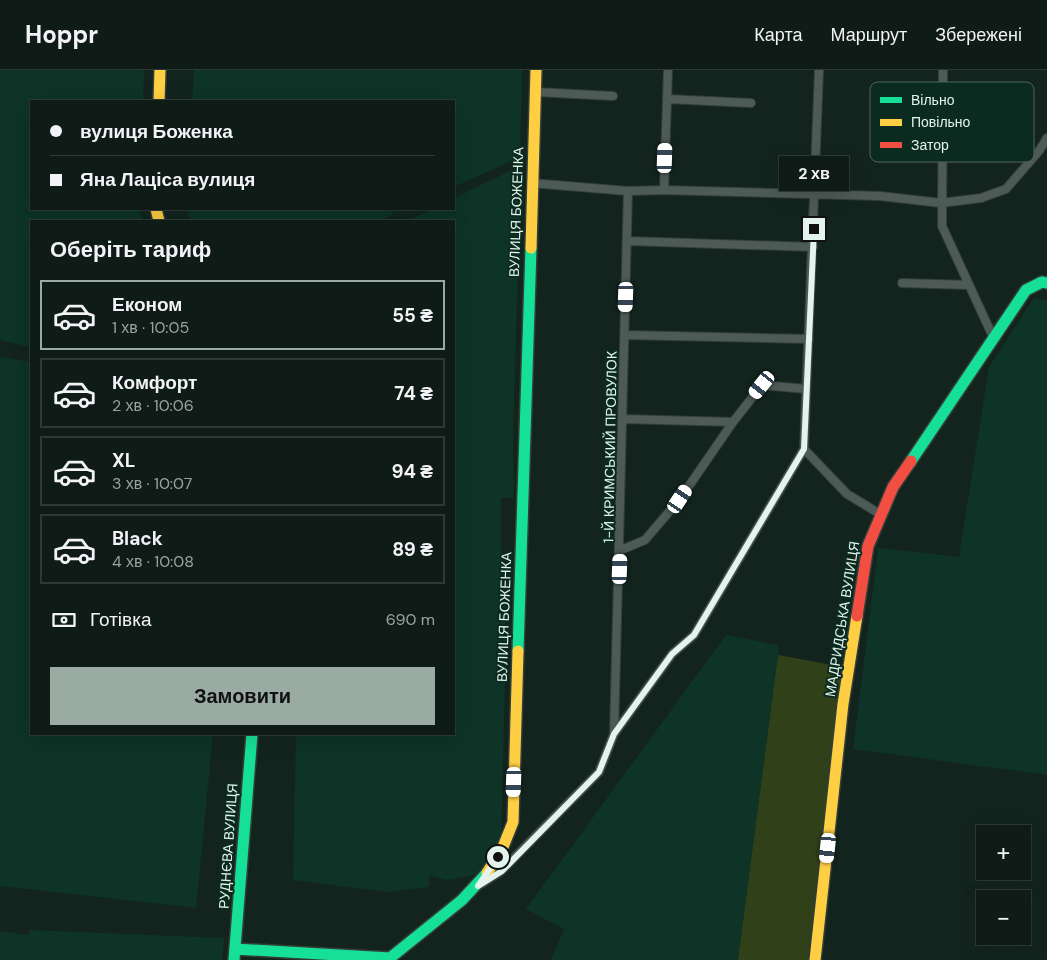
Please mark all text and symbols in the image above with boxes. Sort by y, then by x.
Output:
text: Hoppr [25,19,98,50]
text: Карта [754,23,802,47]
text: Маршрут [830,23,907,47]
text: Збережені [935,23,1022,47]
legend [870,82,1034,162]
text: Вільно [911,91,955,109]
text: Повільно [911,113,971,131]
text: вулиця Боженка [80,119,233,144]
text: Затор [911,136,949,154]
car [656,143,673,173]
street label: ВУЛИЦЯ БОЖЕНКА [505,146,527,277]
callout: 2 хв [779,156,849,192]
text: 2 хв [798,163,830,184]
text: Яна Лаціса вулиця [80,167,255,192]
route end [803,218,825,240]
text: Оберіть тариф [50,235,211,264]
car [617,282,634,312]
text: Економ [112,292,182,317]
icon: car [52,293,97,338]
text: 55 ₴ [392,303,433,328]
text: 1 хв · 10:05 [112,317,189,338]
street label: 1-Й КРИМСЬКИЙ ПРОВУЛОК [599,350,621,543]
car [746,369,777,401]
text: Комфорт [112,370,197,395]
icon: car [52,371,97,416]
text: 74 ₴ [394,381,433,406]
text: 2 хв · 10:06 [112,395,194,416]
text: XL [112,448,135,473]
icon: car [52,449,97,494]
text: 94 ₴ [391,459,433,484]
text: 3 хв · 10:07 [112,473,192,494]
car [665,482,694,516]
text: Black [112,526,163,551]
icon: car [52,527,97,572]
text: 89 ₴ [392,537,433,562]
street label: МАДРИДСЬКА ВУЛИЦЯ [821,540,863,698]
text: 4 хв · 10:08 [112,551,194,572]
street label: ВУЛИЦЯ БОЖЕНКА [493,551,515,682]
car [611,554,628,584]
icon: cash [50,606,78,634]
text: Готівка [90,607,151,632]
text: 690 m [386,609,435,630]
button: Замовити [50,667,435,725]
car [505,767,522,797]
street label: РУДНЄВА ВУЛИЦЯ [215,783,241,909]
map controls [976,825,1031,945]
button: + [976,825,1031,880]
car [818,832,837,864]
route start [487,846,509,868]
button: − [976,890,1031,945]

